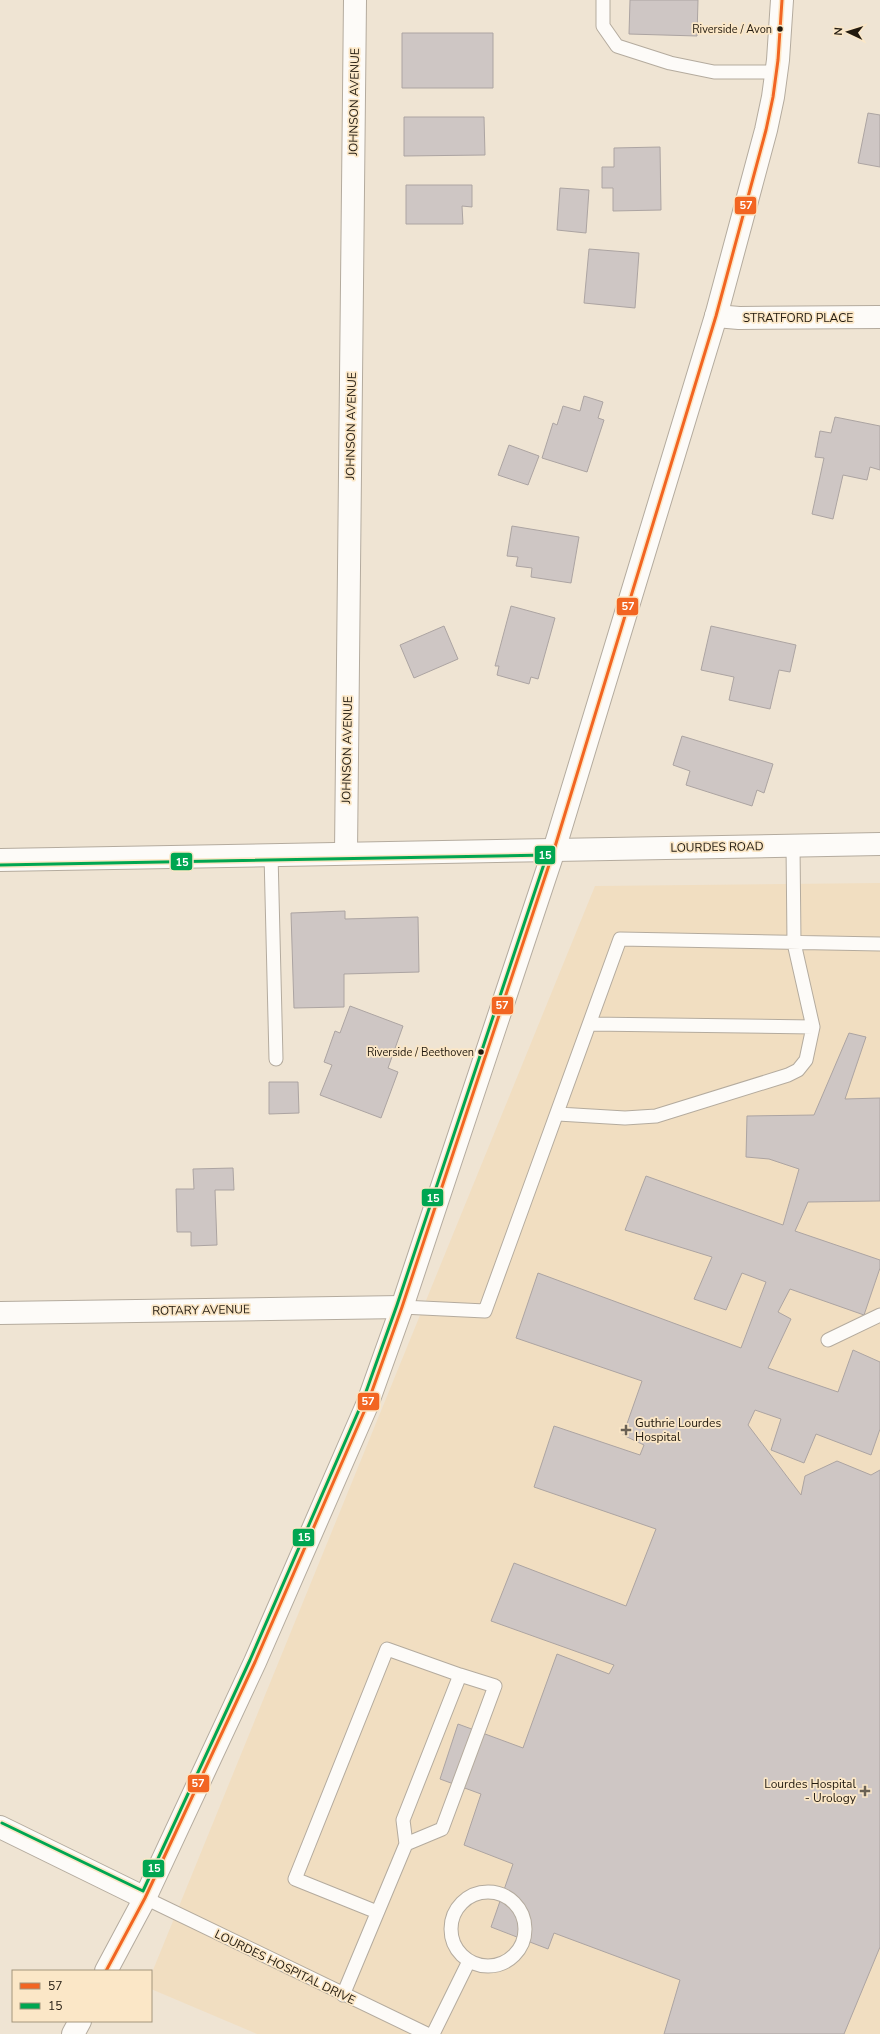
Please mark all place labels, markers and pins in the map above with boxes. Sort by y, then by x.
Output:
place label: Riverside / Avon [692,22,772,37]
marker: Riverside / Avon [775,24,785,34]
place label: Riverside / Beethoven [367,1045,474,1060]
marker: Riverside / Beethoven [476,1047,486,1057]
place label: Guthrie Lourdes Hospital [635,1415,721,1445]
marker: Guthrie Lourdes Hospital [620,1424,632,1436]
place label: Lourdes Hospital - Urology [764,1776,857,1806]
marker: Lourdes Hospital - Urology [859,1785,871,1797]

